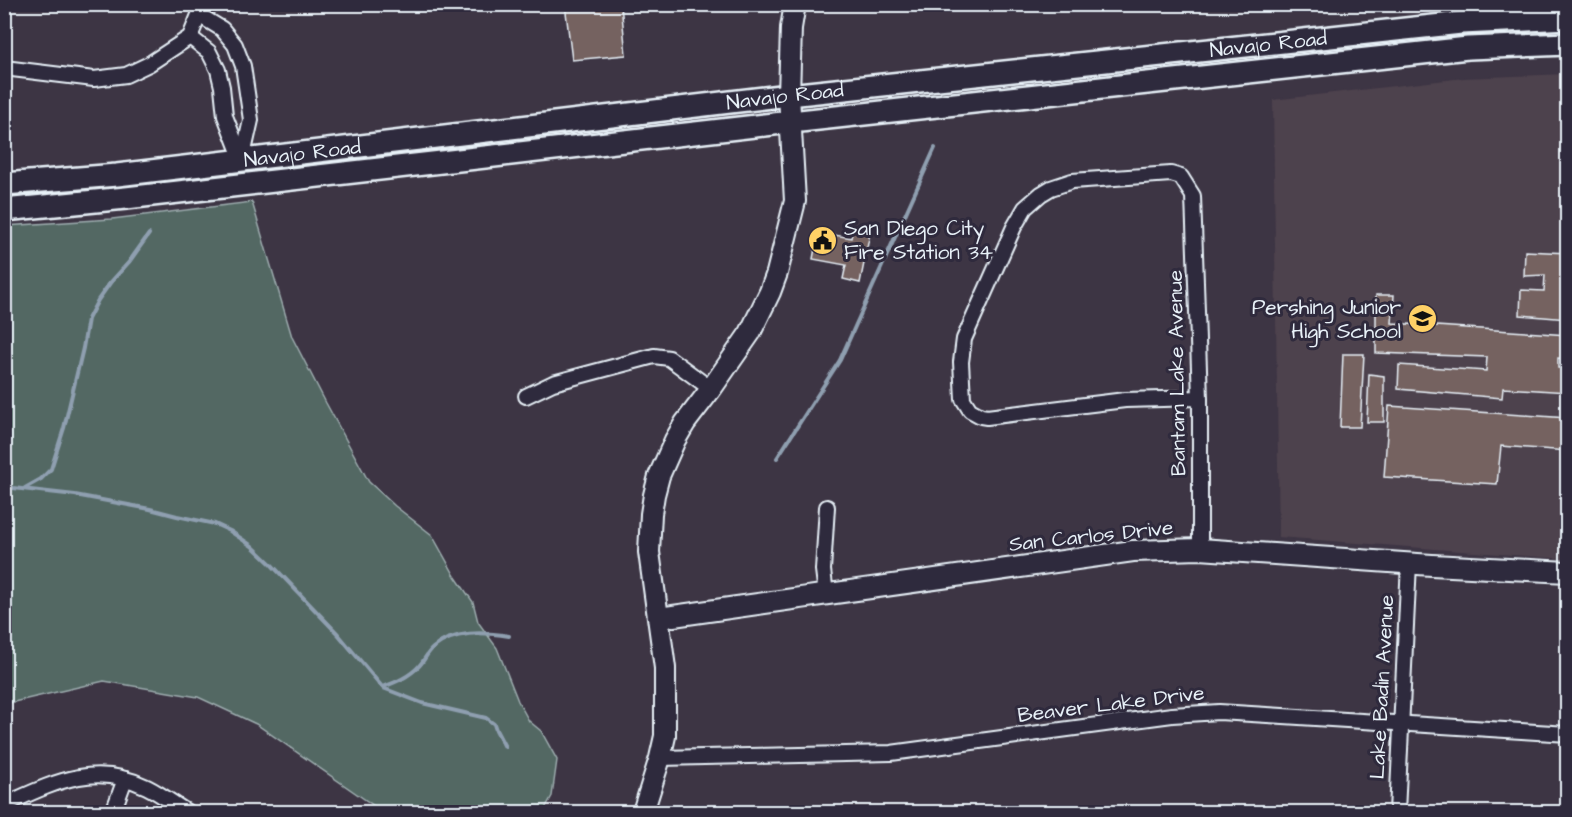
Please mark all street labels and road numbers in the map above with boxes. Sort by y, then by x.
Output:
street label: Navajo Road [1208,23,1328,64]
street label: Navajo Road [725,75,845,117]
street label: Navajo Road [242,132,363,174]
street label: Bantam Lake Avenue [1161,270,1193,476]
street label: San Carlos Drive [1007,513,1175,559]
street label: Lake Badin Avenue [1363,594,1401,780]
street label: Beaver Lake Drive [1016,678,1206,730]

